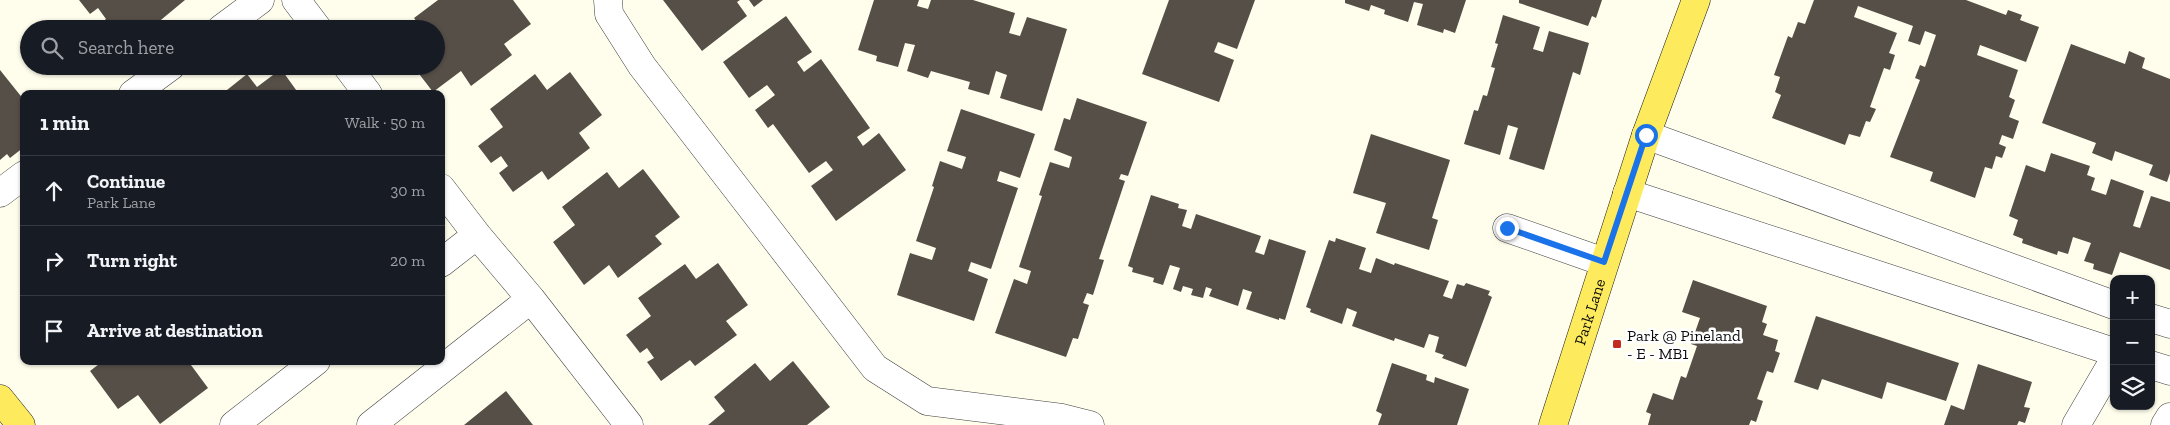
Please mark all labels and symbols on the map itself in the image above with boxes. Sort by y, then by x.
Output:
route start [1635,124,1658,147]
route end [1496,217,1519,240]
street label: Park Lane [1570,276,1609,347]
place label: Park @ Pineland - E - MB1 [1627,326,1741,363]
marker: Park @ Pineland - E - MB1 [1611,338,1623,350]

